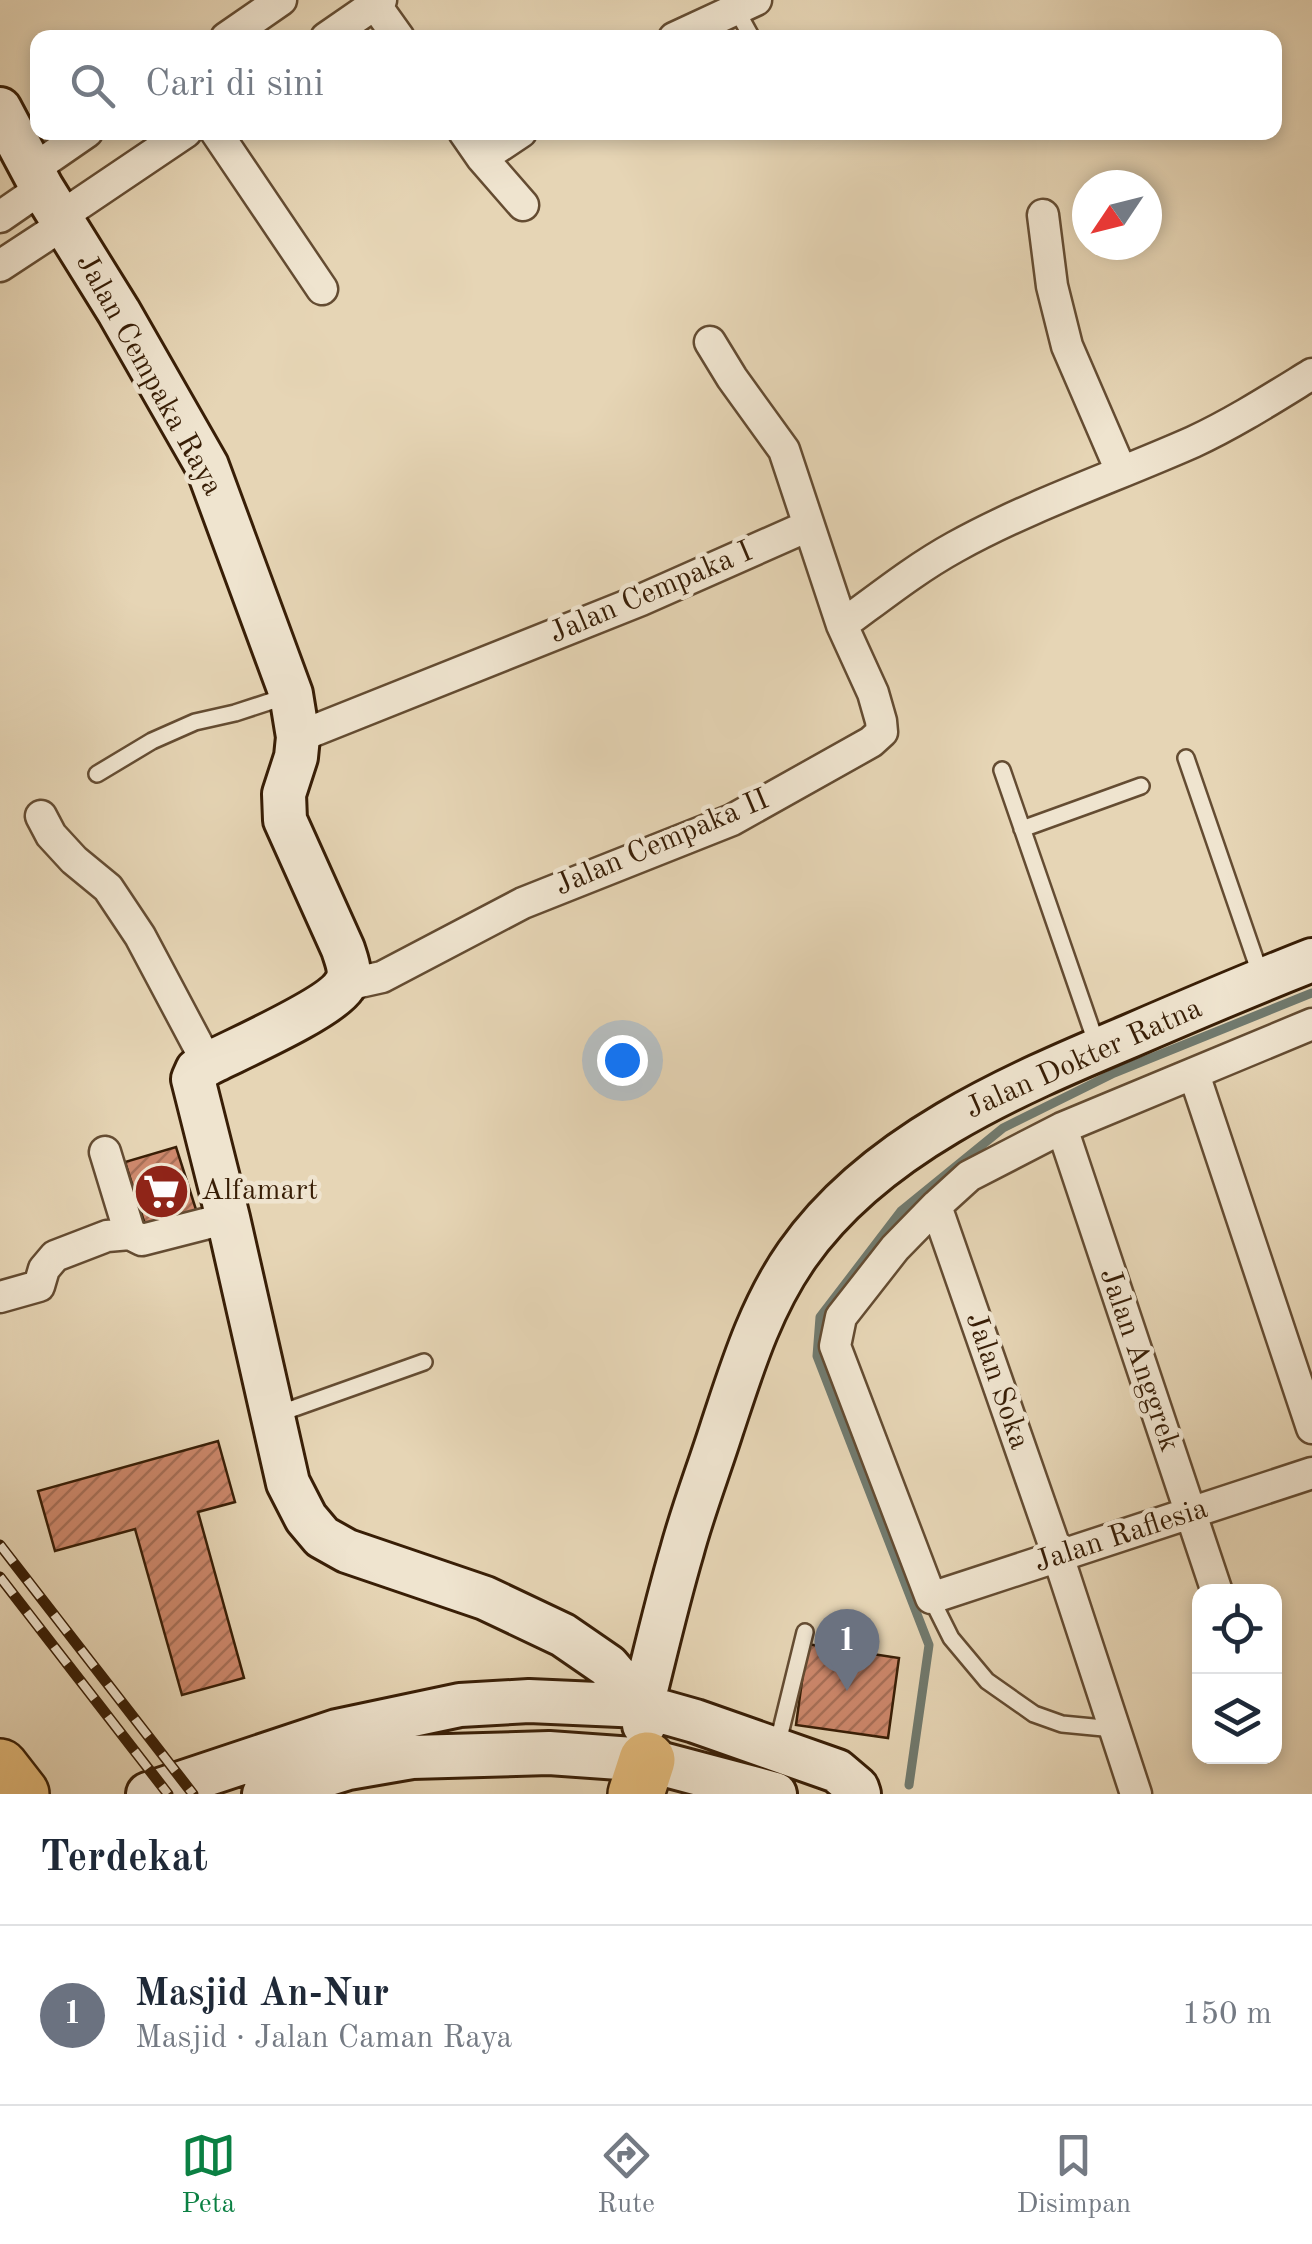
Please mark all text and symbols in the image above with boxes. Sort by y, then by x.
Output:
search box [30,30,1282,140]
icon: search [65,58,120,113]
text: Cari di sini [145,66,324,104]
north arrow [1072,170,1162,260]
street label: Jalan Cempaka Raya [70,249,228,501]
street label: Jalan Cempaka I [545,537,757,649]
street label: Jalan Cempaka II [551,784,773,902]
street label: Jalan Dokter Ratna [961,993,1207,1125]
your location [597,1035,648,1086]
supermarket icon: Alfamart [132,1161,192,1221]
place label: Alfamart [201,1176,318,1206]
street label: Jalan Anggrek [1094,1264,1184,1456]
street label: Jalan Soka [960,1309,1034,1453]
street label: Jalan Raflesia [1031,1494,1212,1578]
map controls [1192,1584,1282,1764]
button: locate [1192,1584,1282,1674]
pin: 1 [814,1608,880,1691]
button: layers [1192,1674,1282,1764]
text: Terdekat [40,1838,208,1880]
text: Masjid An-Nur [135,1976,389,2014]
text: 1 [63,1999,82,2031]
text: 150 m [1182,1999,1272,2031]
text: Masjid · Jalan Caman Raya [135,2023,512,2055]
tab: Peta [181,2128,236,2223]
tab: Rute [597,2128,655,2223]
tab: Disimpan [1016,2128,1131,2223]

